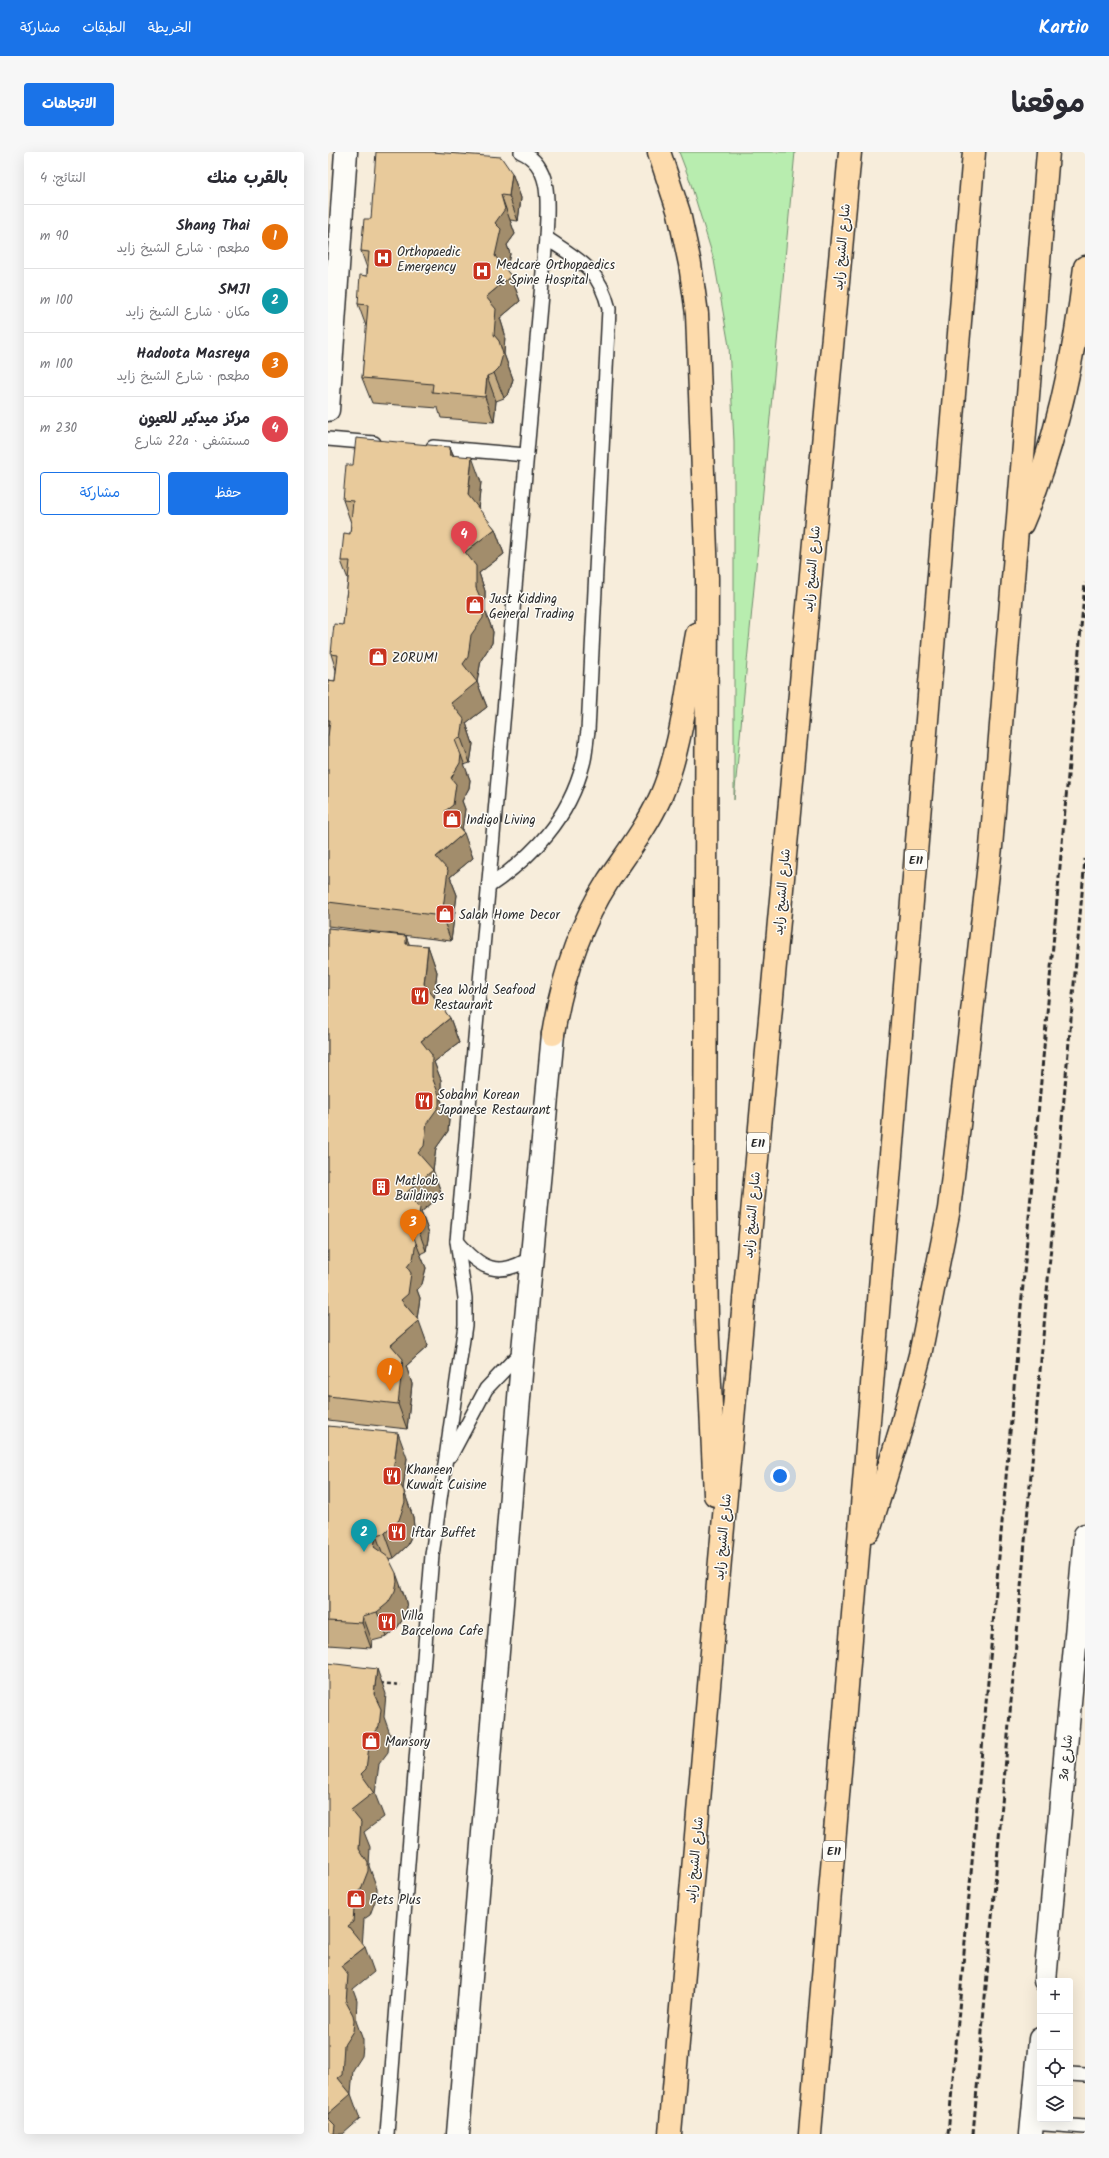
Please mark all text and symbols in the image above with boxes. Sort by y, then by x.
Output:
text: Kartio [1039,13,1089,43]
text: مشاركة [20,17,60,39]
text: الطبقات [82,17,126,39]
text: الخريطة [148,17,191,39]
text: موقعنا [1011,82,1085,127]
button: الاتجاهات [24,83,114,126]
text: بالقرب منك [207,165,288,192]
text: النتائج: 4 [40,168,86,189]
street label: شارع الشيخ زايد [828,203,857,291]
text: Shang Thai [176,214,250,238]
text: 90 m [40,226,68,247]
text: 1 [273,226,277,247]
text: مطعم · شارع الشيخ زايد [117,238,250,259]
place label: Orthopaedic Emergency [397,242,461,278]
hospital icon: Orthopaedic Emergency [372,247,394,269]
place label: Medcare Orthopaedics & Spine Hospital [496,255,616,291]
hospital icon: Medcare Orthopaedics & Spine Hospital [471,260,493,282]
text: SMJ1 [219,278,250,302]
text: 100 m [40,290,73,311]
text: 2 [271,290,279,311]
text: مكان · شارع الشيخ زايد [125,302,250,323]
text: Hadoota Masreya [136,342,250,366]
text: 100 m [40,354,73,375]
text: 3 [271,354,279,375]
text: مطعم · شارع الشيخ زايد [117,366,250,387]
text: مركز ميدكير للعيون [139,407,250,431]
text: 230 m [40,418,77,439]
text: 4 [271,418,279,439]
text: مستشفى · 22a شارع [134,431,250,452]
button: مشاركة [40,472,160,515]
button: حفظ [168,472,288,515]
pin: 4 [451,521,477,554]
street label: شارع الشيخ زايد [798,525,827,613]
place label: Just Kidding General Trading [489,589,574,625]
shop icon: Just Kidding General Trading [464,594,486,616]
shop icon: ZORUMI [367,646,389,668]
place label: ZORUMI [392,648,438,669]
shop icon: Indigo Living [441,808,463,830]
place label: Indigo Living [466,810,536,831]
street label: شارع الشيخ زايد [768,848,797,936]
road number: E11 [905,850,927,870]
shop icon: Salah Home Decor [434,903,456,925]
place label: Salah Home Decor [459,905,560,926]
place label: Sea World Seafood Restaurant [434,980,536,1016]
restaurant icon: Sea World Seafood Restaurant [409,985,431,1007]
place label: Sobahn Korean Japanese Restaurant [438,1085,552,1121]
restaurant icon: Sobahn Korean Japanese Restaurant [413,1090,435,1112]
road number: E11 [747,1133,769,1153]
place label: Matloob Buildings [395,1171,444,1207]
street label: شارع الشيخ زايد [738,1171,767,1259]
building icon: Matloob Buildings [370,1176,392,1198]
pin: 3 [400,1209,426,1242]
pin: 1 [377,1358,403,1391]
place label: Khaneen Kuwait Cuisine [406,1460,487,1496]
restaurant icon: Khaneen Kuwait Cuisine [381,1465,403,1487]
your location [770,1466,790,1486]
street label: شارع الشيخ زايد [709,1493,738,1581]
pin: 2 [351,1519,377,1552]
restaurant icon: Iftar Buffet [386,1521,408,1543]
place label: Iftar Buffet [411,1523,477,1544]
place label: Villa Barcelona Cafe [401,1606,483,1642]
restaurant icon: Villa Barcelona Cafe [376,1611,398,1633]
shop icon: Mansory [360,1730,382,1752]
place label: Mansory [385,1732,431,1753]
street label: 3a شارع [1054,1734,1079,1782]
street label: شارع الشيخ زايد [681,1816,710,1904]
road number: E11 [823,1841,845,1861]
shop icon: Pets Plus [345,1888,367,1910]
place label: Pets Plus [370,1890,421,1911]
map controls [1037,1978,1073,2122]
button: + [1037,1978,1073,2014]
button: − [1037,2014,1073,2050]
button: locate [1037,2050,1073,2086]
button: layers [1037,2086,1073,2122]

